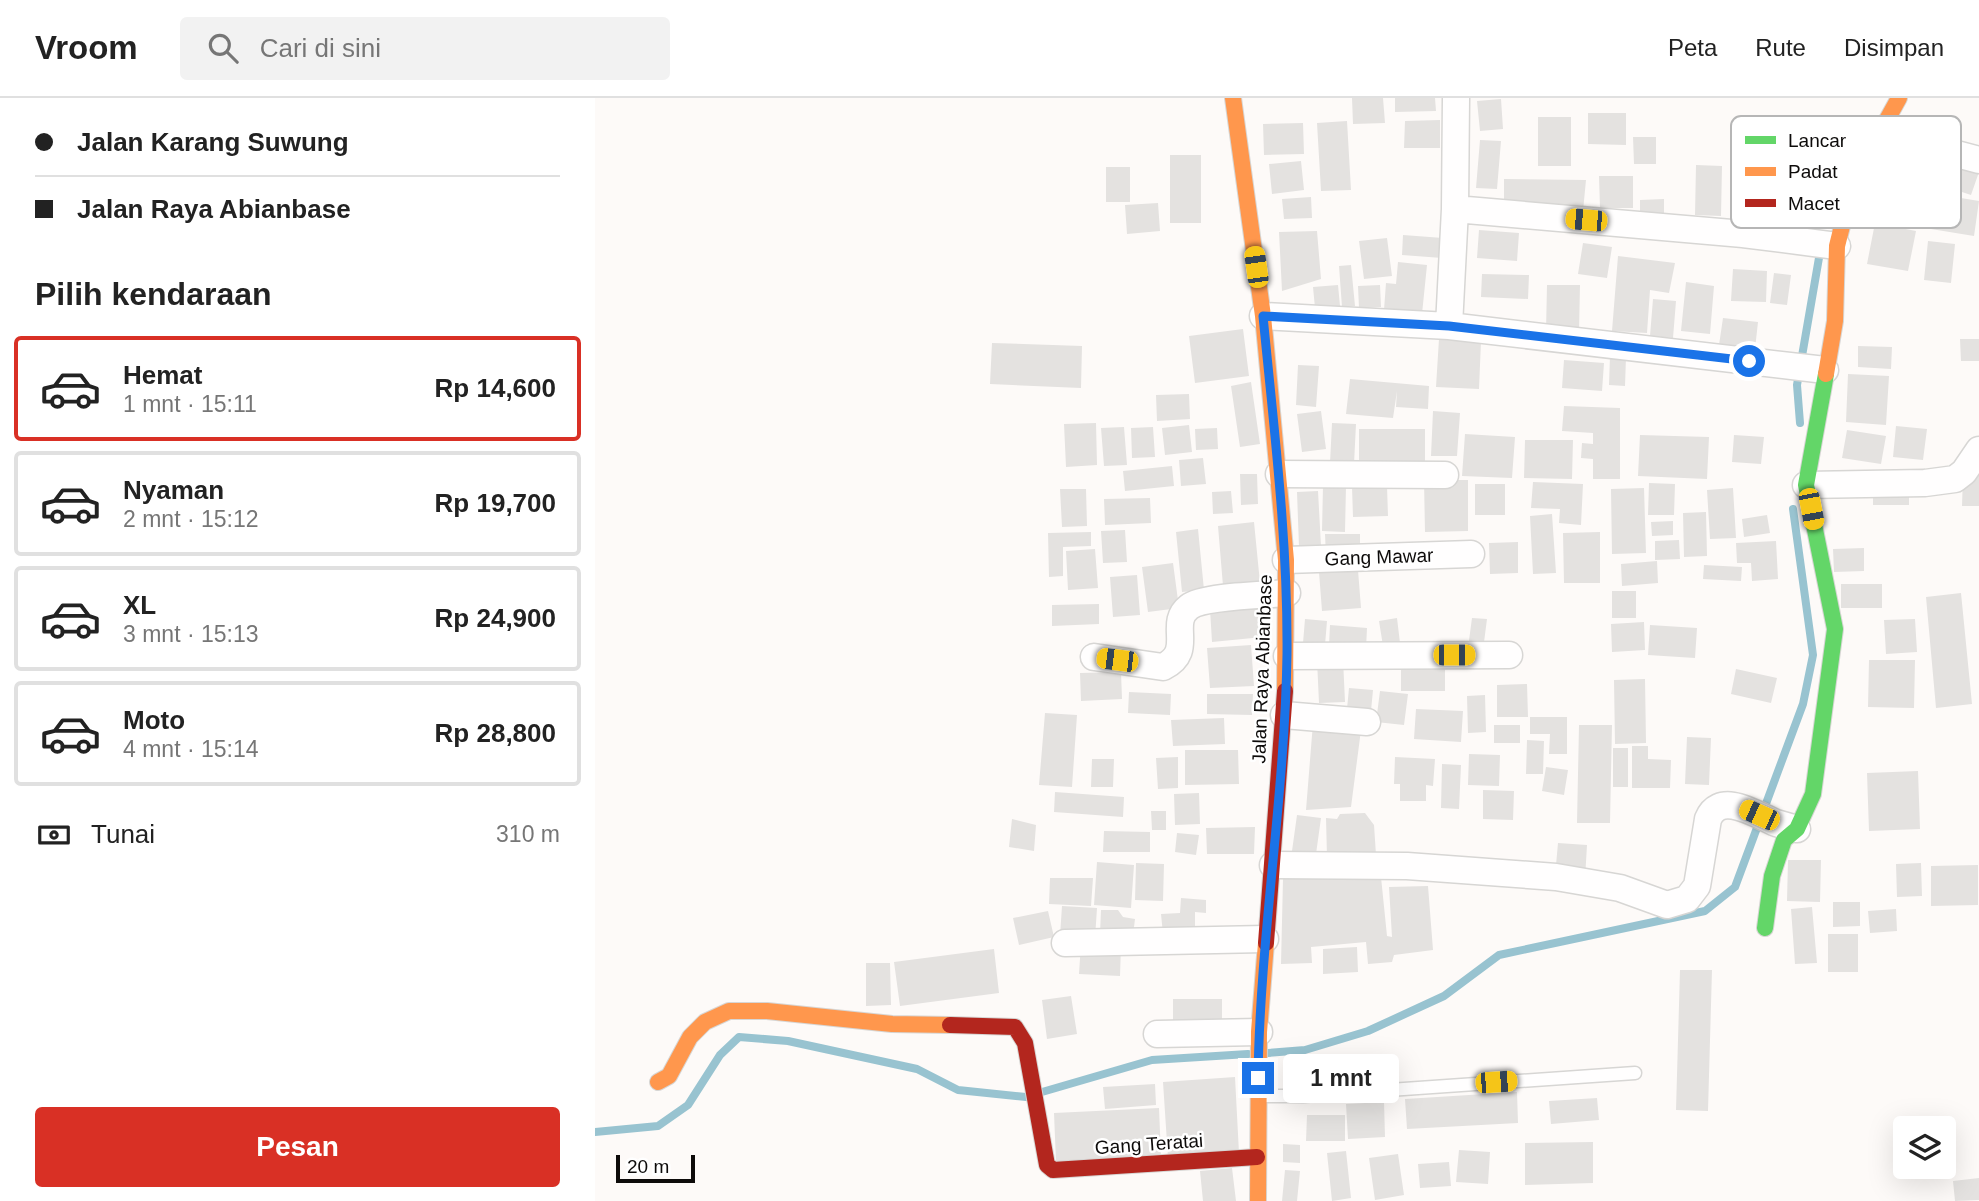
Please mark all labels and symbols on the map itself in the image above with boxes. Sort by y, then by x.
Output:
legend [1731,116,1961,228]
text: Lancar [1788,130,1847,151]
text: Padat [1788,161,1838,182]
text: Macet [1788,193,1840,214]
car [1565,208,1608,232]
car [1243,245,1270,289]
route start [1733,345,1765,377]
car [1797,486,1826,532]
street label: Gang Mawar [1324,545,1434,569]
street label: Jalan Raya Abianbase [1248,574,1276,764]
car [1434,645,1476,666]
car [1095,647,1140,673]
car [1736,797,1783,833]
callout: 1 mnt [1283,1054,1398,1102]
route end [1242,1062,1274,1094]
car [1475,1070,1518,1094]
street label: Gang Teratai [1094,1130,1204,1158]
scale bar [616,1152,695,1184]

